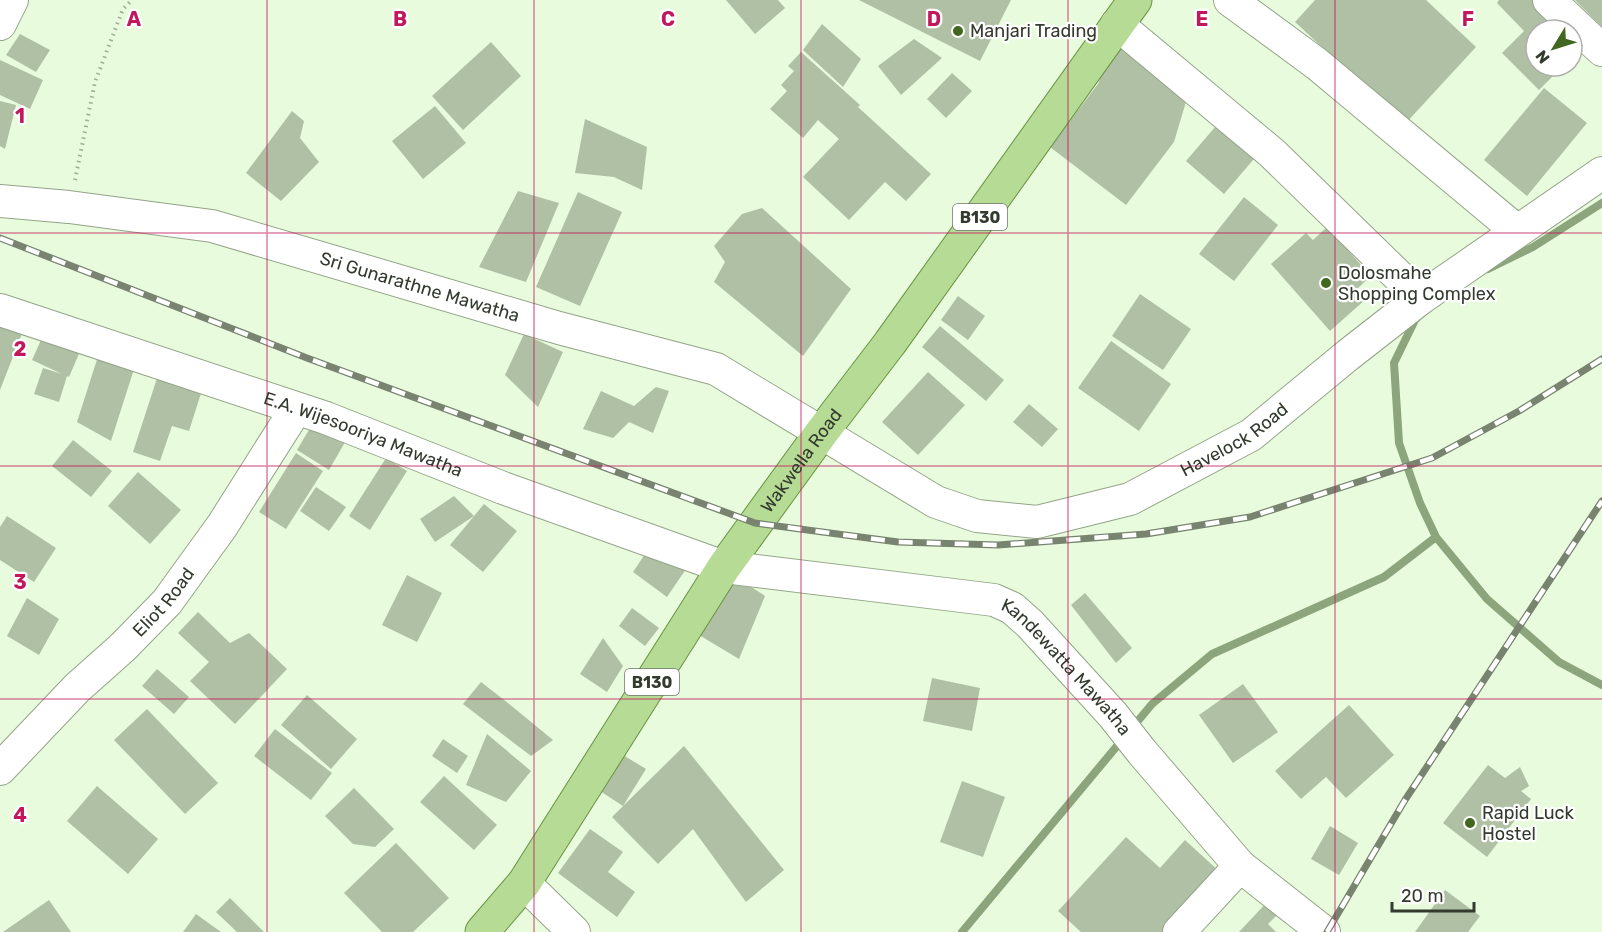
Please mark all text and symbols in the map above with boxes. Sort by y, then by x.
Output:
text: A [127,7,142,31]
text: B [393,7,407,31]
text: C [661,7,675,31]
text: D [927,7,941,31]
text: E [1196,7,1208,31]
text: F [1462,7,1474,31]
north arrow [1524,18,1584,78]
place label: Manjari Trading [970,20,1097,42]
marker: Manjari Trading [951,24,965,38]
text: N [1532,47,1554,67]
text: 1 [15,104,25,128]
road number: B130 [953,204,1007,230]
street label: Sri Gunarathne Mawatha [317,247,522,327]
place label: Dolosmahe Shopping Complex [1338,262,1496,305]
marker: Dolosmahe Shopping Complex [1319,276,1333,290]
text: 2 [14,337,27,361]
street label: E.A. Wijesooriya Mawatha [261,387,466,482]
street label: Havelock Road [1176,398,1293,481]
street label: Wakwella Road [756,404,847,517]
street label: Eliot Road [128,563,199,641]
text: 3 [13,570,27,594]
street label: Kandewatta Mawatha [998,594,1136,740]
road number: B130 [625,669,679,695]
place label: Rapid Luck Hostel [1482,802,1575,845]
text: 4 [13,803,27,827]
marker: Rapid Luck Hostel [1463,816,1477,830]
scale bar [1392,875,1474,913]
text: 20 m [1401,885,1443,907]

